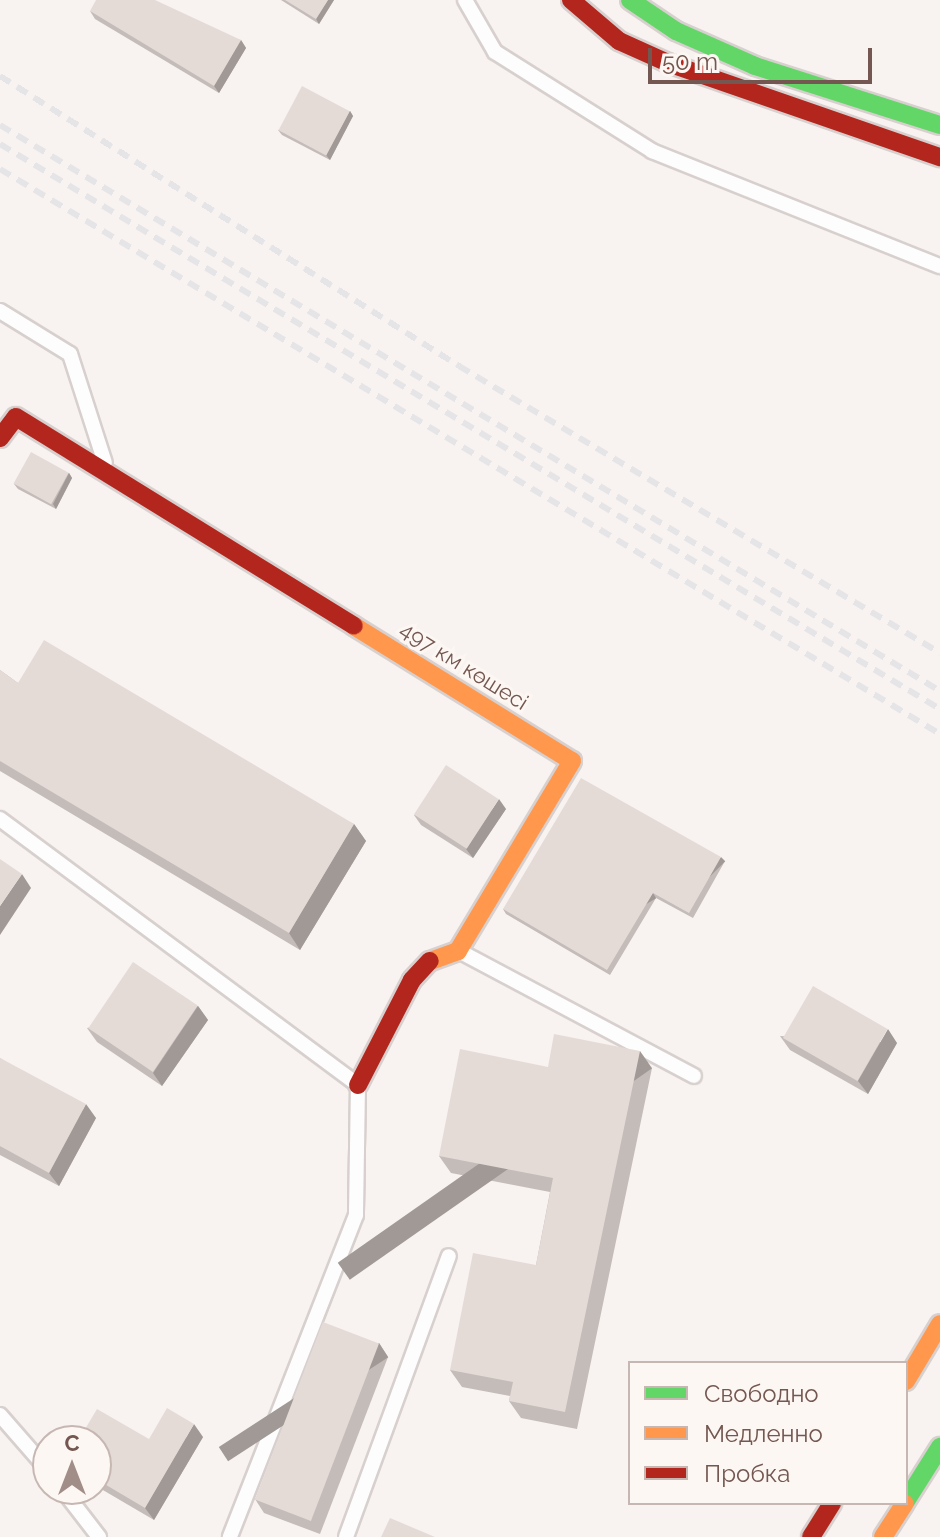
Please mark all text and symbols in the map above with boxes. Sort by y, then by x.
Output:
scale bar [652,32,876,82]
text: 50 m [662,47,718,76]
street label: 497 км көшесі [395,616,533,716]
legend [628,1361,908,1505]
text: Свободно [704,1379,819,1408]
text: Медленно [704,1419,823,1448]
north arrow [32,1425,112,1505]
text: С [64,1430,80,1456]
text: Пробка [704,1459,790,1488]

